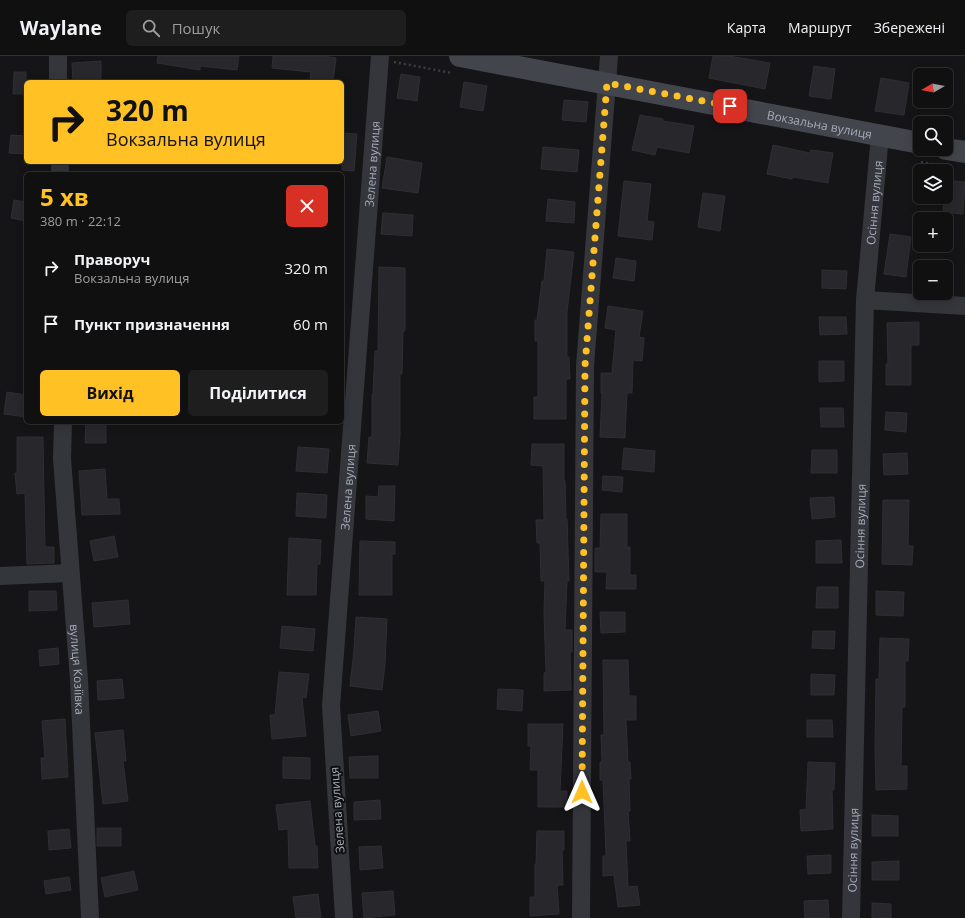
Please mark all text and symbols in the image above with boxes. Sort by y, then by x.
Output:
search box [126,10,406,46]
text: Waylane [20,15,102,41]
icon: search [140,17,162,39]
text: Пошук [172,18,220,38]
text: Карта [727,18,766,37]
text: Маршрут [788,18,852,37]
text: Збережені [874,18,945,37]
north arrow [913,68,953,108]
map controls [913,68,953,300]
pin [713,89,747,123]
text: 320 m [106,91,189,129]
icon: arrive [719,95,741,117]
icon: right [40,96,92,148]
street label: Вокзальна вулиця [766,106,874,142]
button: search [913,116,953,156]
street label: Зелена вулиця [360,120,384,208]
text: Вокзальна вулиця [106,127,266,151]
street label: Осіння вулиця [862,160,886,245]
button: layers [913,164,953,204]
text: 5 хв [40,180,89,213]
button: close [286,185,328,227]
text: 380 m · 22:12 [40,212,121,230]
button: + [913,212,953,252]
text: Праворуч [74,249,150,269]
icon: right [40,257,62,279]
text: 320 m [284,258,328,278]
button: − [913,260,953,300]
text: Вокзальна вулиця [74,269,189,287]
icon: arrive [40,313,62,335]
text: Пункт призначення [74,314,230,334]
text: 60 m [293,314,328,334]
button: Вихід [40,370,180,416]
button: Поділитися [188,370,328,416]
street label: Зелена вулиця [336,443,359,531]
street label: Осіння вулиця [850,484,869,569]
street label: вулиця Козіївка [66,623,89,715]
street label: Зелена вулиця [326,766,348,854]
position arrow [561,771,603,813]
street label: Осіння вулиця [843,807,862,893]

